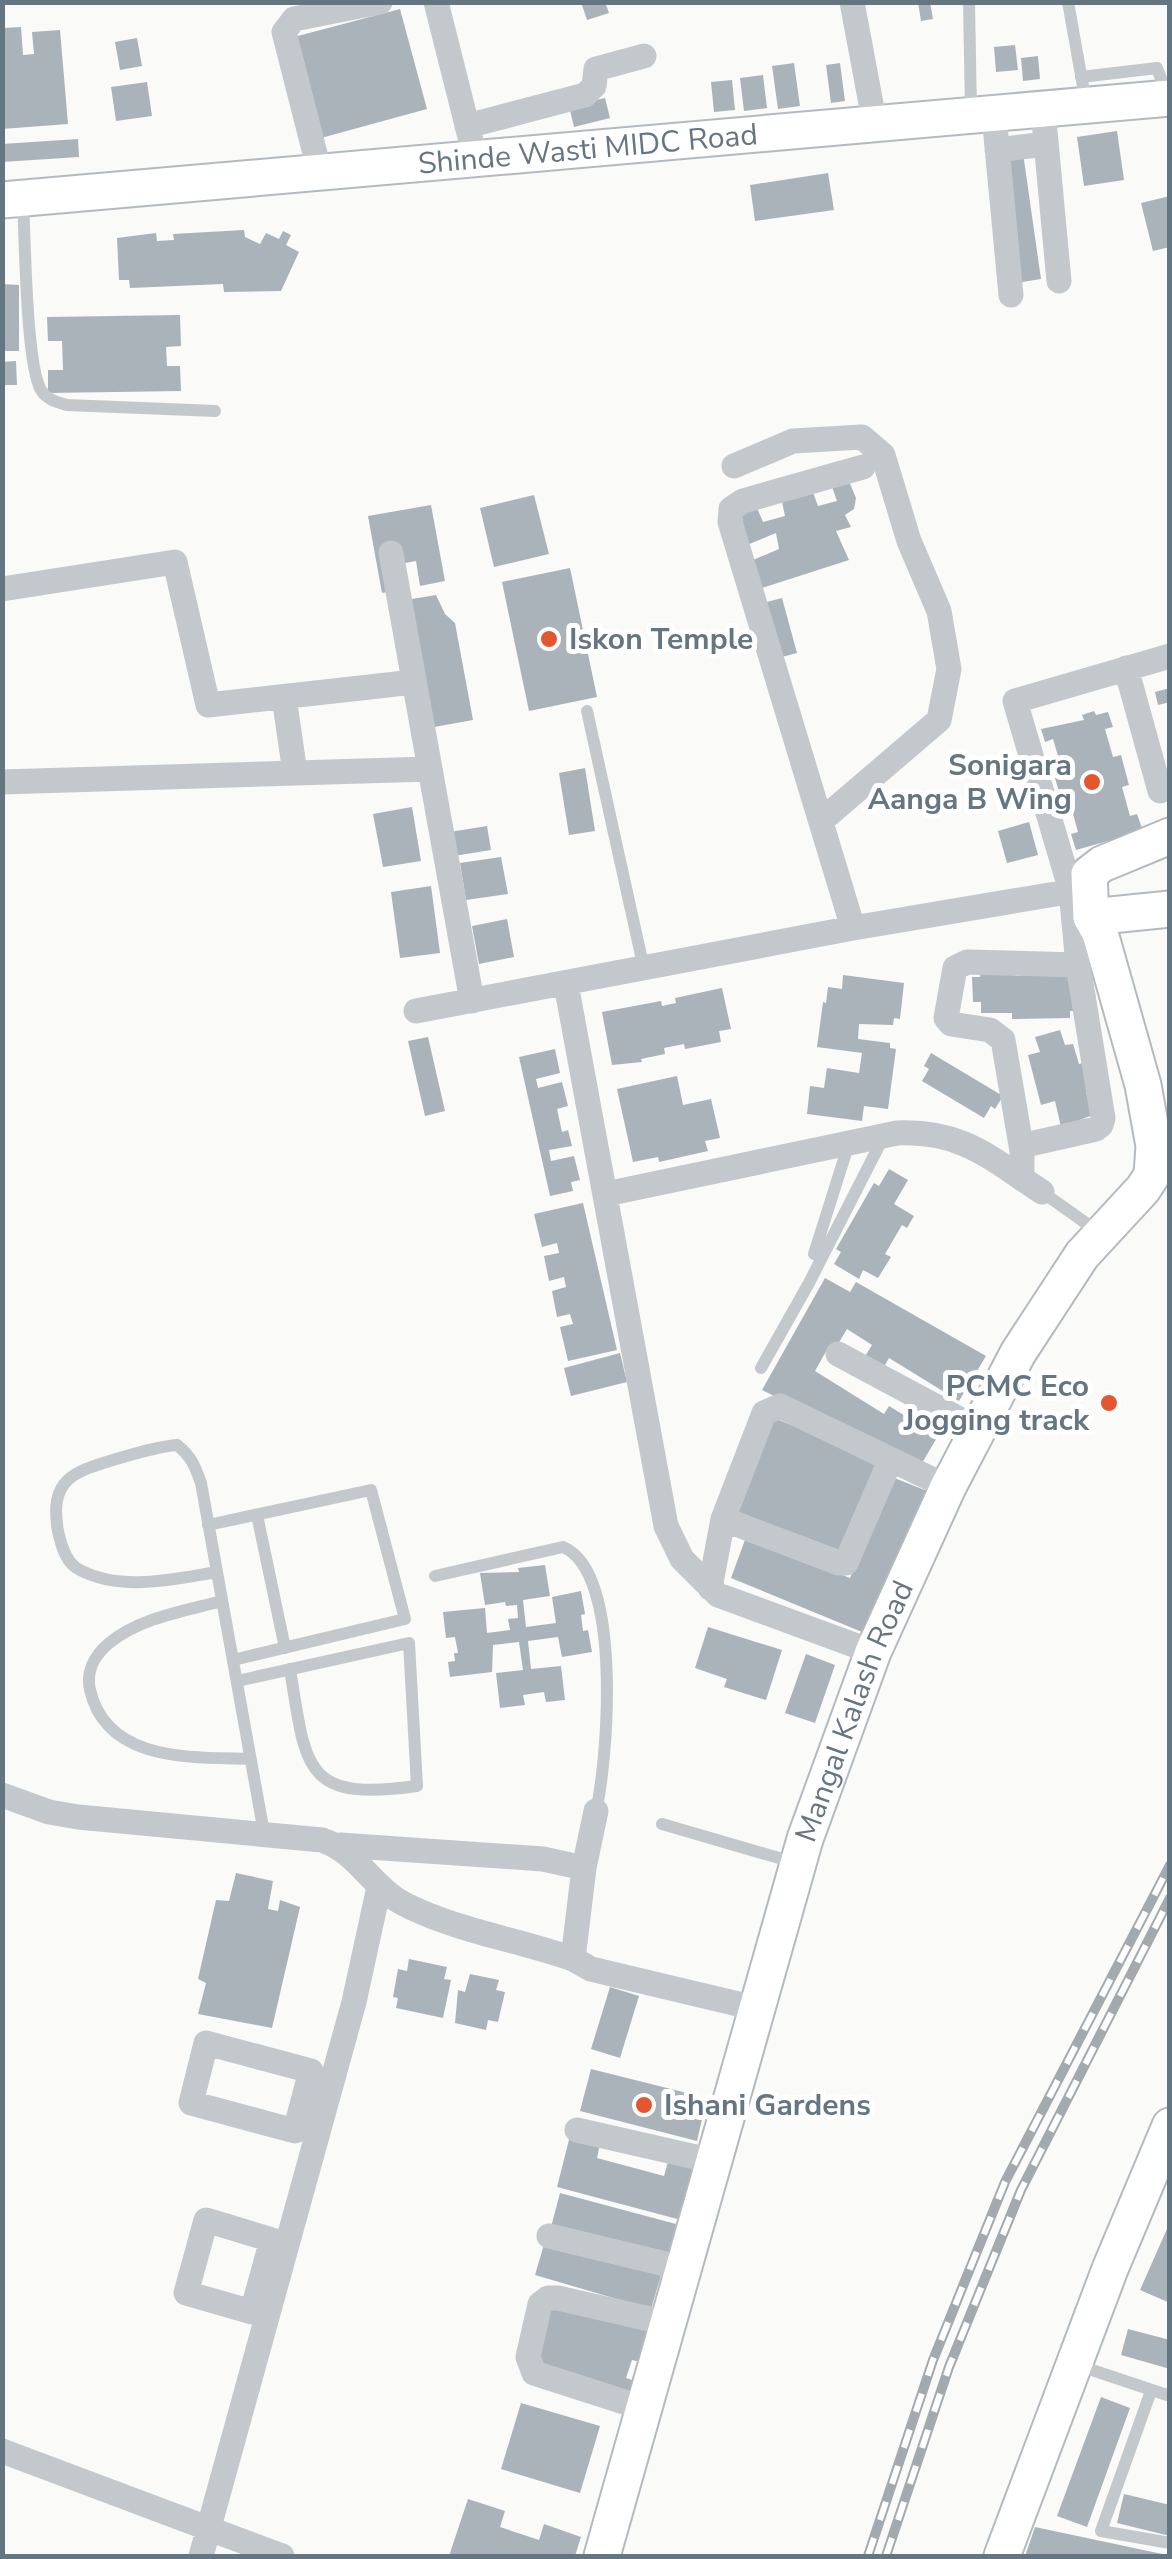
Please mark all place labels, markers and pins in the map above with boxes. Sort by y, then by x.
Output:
place label: Iskon Temple [569,619,753,660]
marker: Iskon Temple [538,628,560,650]
place label: Sonigara Aanga B Wing [868,745,1072,820]
marker: Sonigara Aanga B Wing [1081,771,1103,793]
place label: PCMC Eco Jogging track [903,1366,1090,1441]
marker: PCMC Eco Jogging track [1098,1392,1120,1414]
place label: Ishani Gardens [664,2085,871,2126]
marker: Ishani Gardens [633,2094,655,2116]

